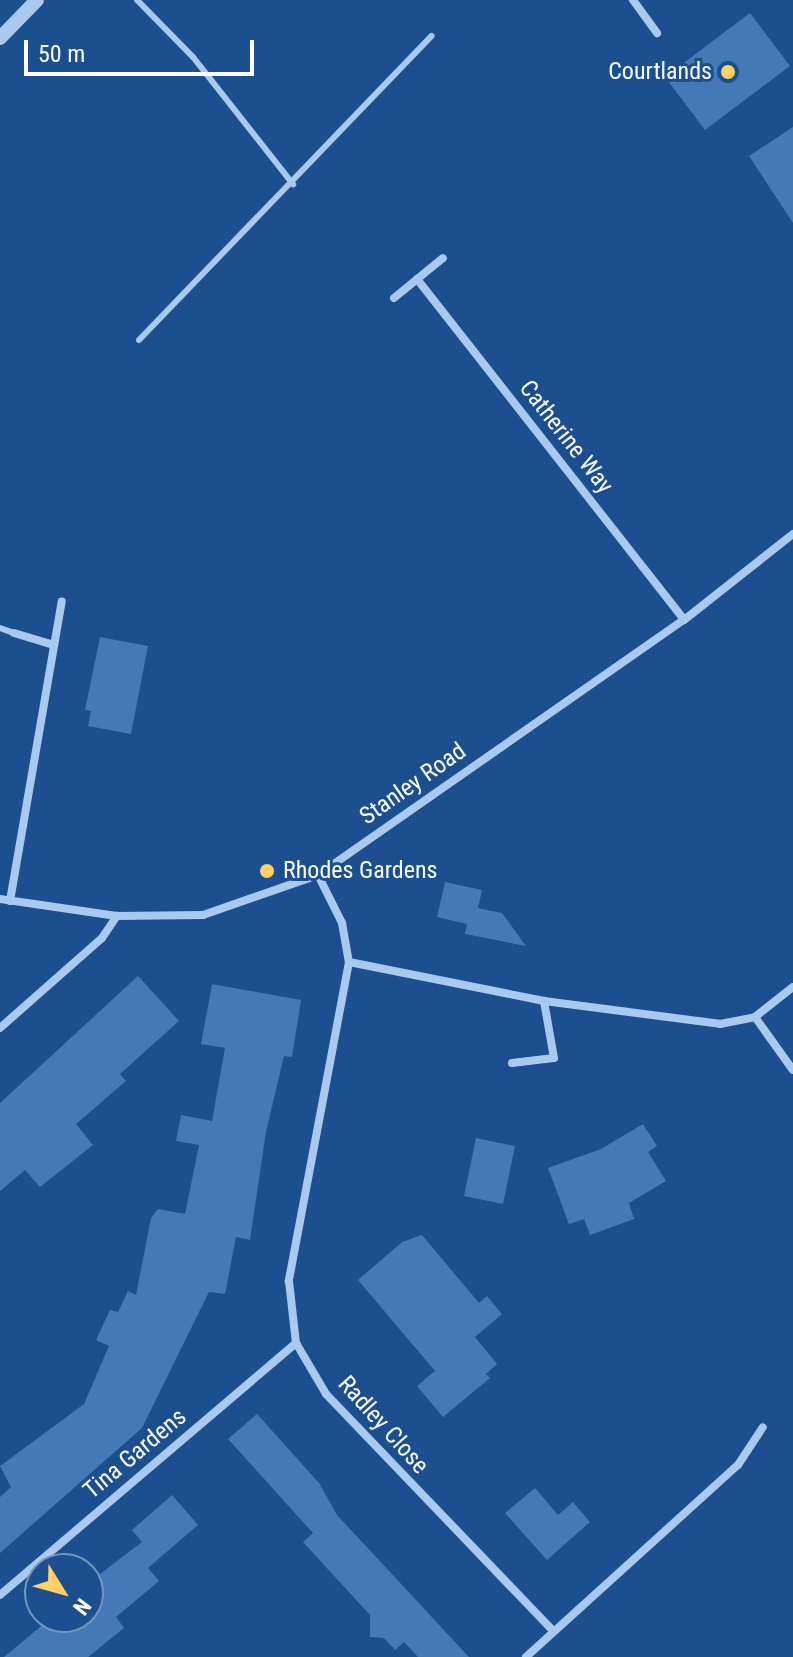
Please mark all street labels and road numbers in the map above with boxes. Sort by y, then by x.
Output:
street label: Catherine Way [513,375,619,499]
street label: Stanley Road [354,737,472,831]
street label: Radley Close [332,1370,434,1480]
street label: Tina Gardens [78,1403,192,1505]

